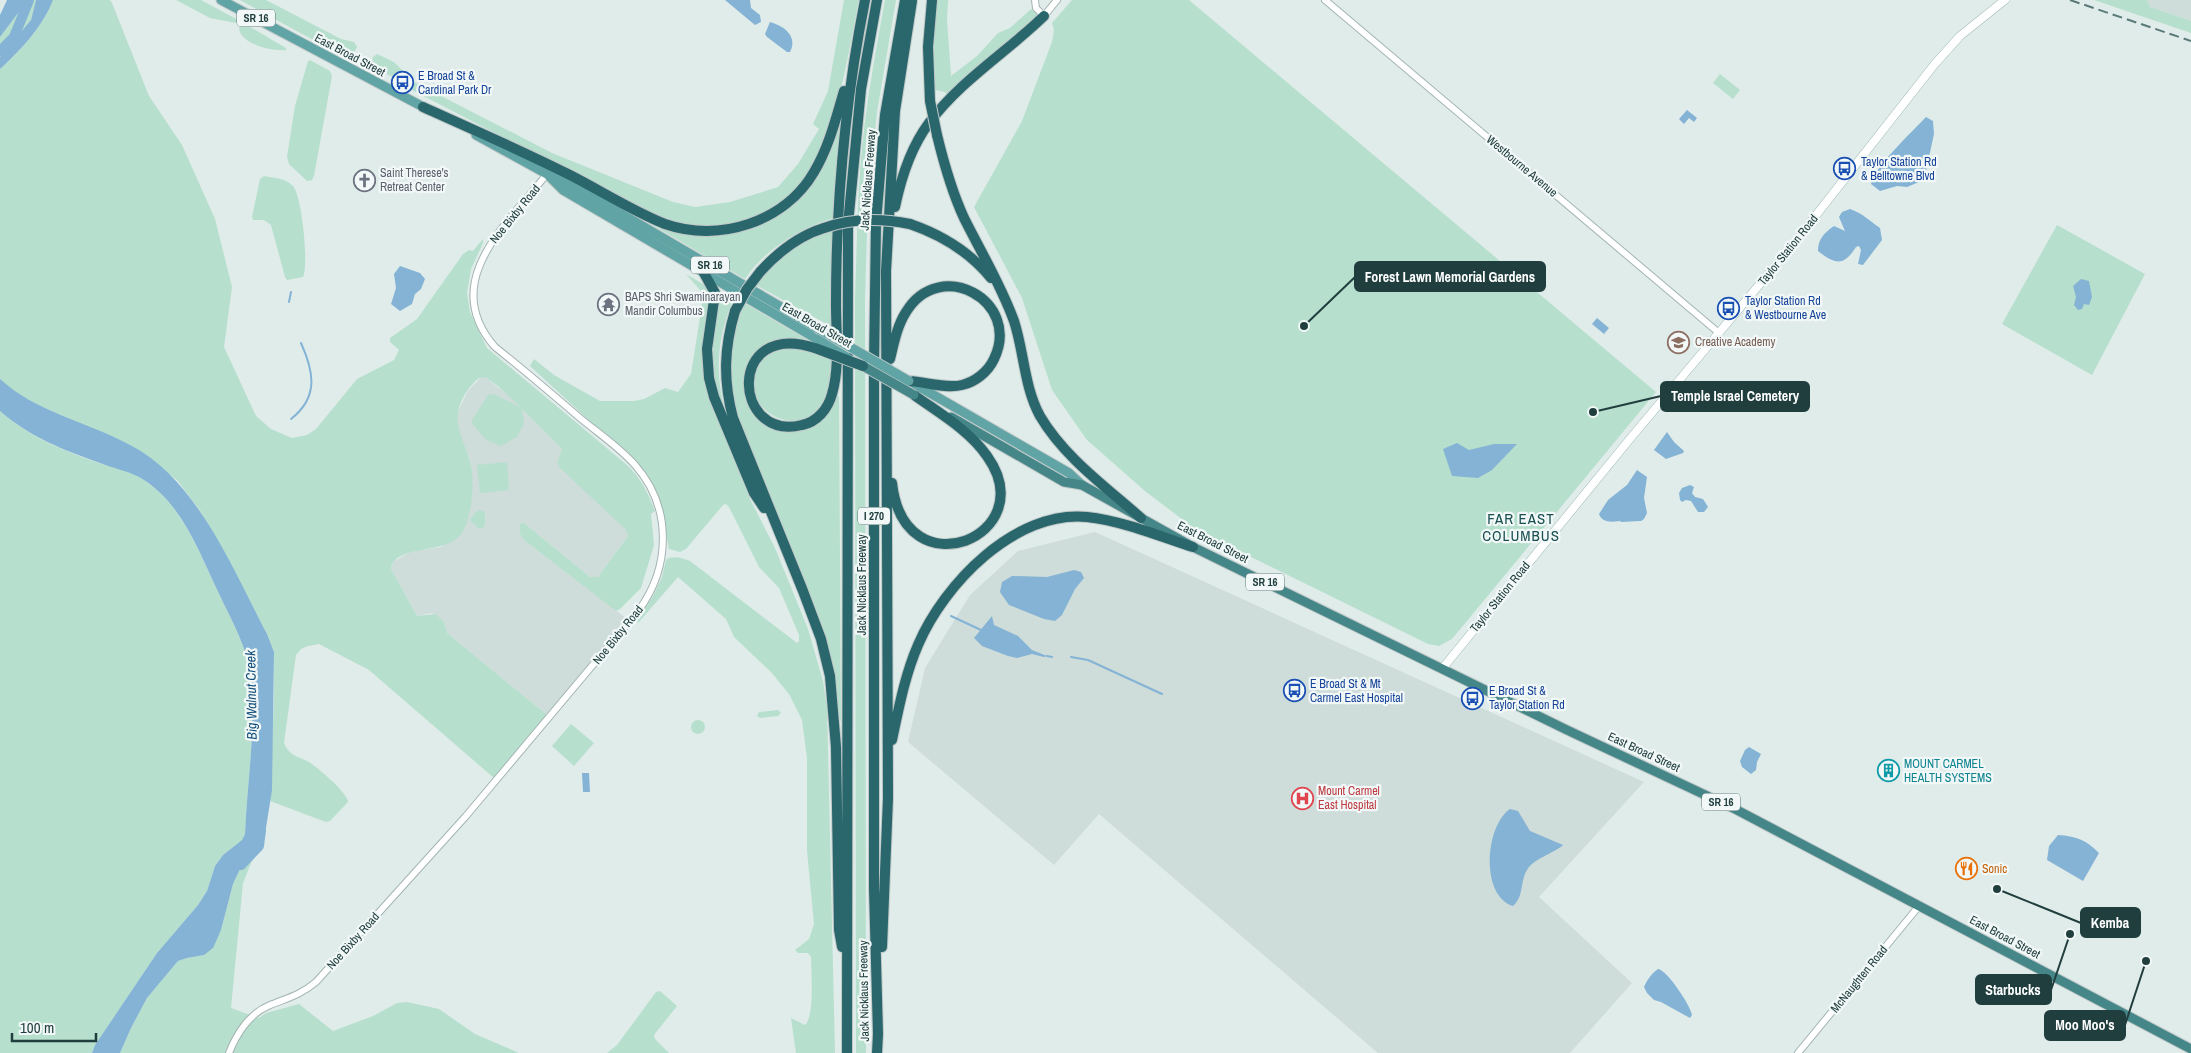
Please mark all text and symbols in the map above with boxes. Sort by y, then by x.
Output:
road number: SR 16 [237,10,275,27]
street label: East Broad Street [312,30,388,80]
place label: E Broad St & Cardinal Park Dr [418,68,492,98]
bus stop icon: E Broad St & Cardinal Park Dr [390,71,414,95]
street label: Jack Nicklaus Freeway [856,129,880,231]
street label: Westbourne Avenue [1483,131,1561,201]
place label: Taylor Station Rd & Belltowne Blvd [1861,154,1937,184]
bus stop icon: Taylor Station Rd & Belltowne Blvd [1833,157,1857,181]
place label: Saint Therese's Retreat Center [380,165,449,195]
church icon: Saint Therese's Retreat Center [352,168,376,192]
street label: Noe Bixby Road [486,181,544,247]
street label: Taylor Station Road [1755,211,1821,289]
road number: SR 16 [691,256,729,274]
callout: Forest Lawn Memorial Gardens [1355,262,1545,291]
text: Forest Lawn Memorial Gardens [1365,268,1535,286]
place label: BAPS Shri Swaminarayan Mandir Columbus [625,289,740,319]
temple icon: BAPS Shri Swaminarayan Mandir Columbus [597,292,621,316]
place label: Taylor Station Rd & Westbourne Ave [1745,293,1826,323]
bus stop icon: Taylor Station Rd & Westbourne Ave [1717,296,1741,320]
street label: East Broad Street [779,299,855,351]
school or university icon: Creative Academy [1667,330,1691,354]
place label: Creative Academy [1695,334,1775,350]
callout: Temple Israel Cemetery [1661,382,1809,411]
text: Temple Israel Cemetery [1671,387,1800,405]
road number: I 270 [858,508,890,524]
district label: FAR EAST COLUMBUS [1482,508,1560,546]
street label: East Broad Street [1175,517,1251,567]
street label: Jack Nicklaus Freeway [854,534,870,636]
street label: Taylor Station Road [1467,558,1533,636]
road number: SR 16 [1246,574,1284,590]
street label: Noe Bixby Road [589,602,647,668]
water label: Big Walnut Creek [241,649,261,740]
place label: E Broad St & Mt Carmel East Hospital [1310,676,1403,706]
bus stop icon: E Broad St & Mt Carmel East Hospital [1282,679,1306,703]
place label: E Broad St & Taylor Station Rd [1489,683,1565,713]
bus stop icon: E Broad St & Taylor Station Rd [1461,686,1485,710]
street label: East Broad Street [1605,728,1683,776]
place label: MOUNT CARMEL HEALTH SYSTEMS [1904,756,1992,786]
building icon: MOUNT CARMEL HEALTH SYSTEMS [1876,759,1900,783]
place label: Mount Carmel East Hospital [1318,783,1380,813]
hospital icon: Mount Carmel East Hospital [1290,786,1314,810]
road number: SR 16 [1702,794,1740,810]
restaurant icon: Sonic [1954,857,1978,881]
place label: Sonic [1982,861,2007,877]
callout: Kemba [2081,908,2140,937]
street label: Noe Bixby Road [323,909,383,973]
street label: East Broad Street [1967,912,2043,962]
text: Kemba [2091,914,2130,932]
street label: Jack Nicklaus Freeway [855,940,873,1042]
street label: McNaughten Road [1827,942,1891,1016]
callout: Starbucks [1976,975,2051,1004]
text: Starbucks [1985,981,2041,999]
scale bar [12,1010,96,1042]
callout: Moo Moo's [2045,1011,2125,1040]
text: Moo Moo's [2055,1016,2115,1034]
text: 100 m [20,1017,54,1038]

